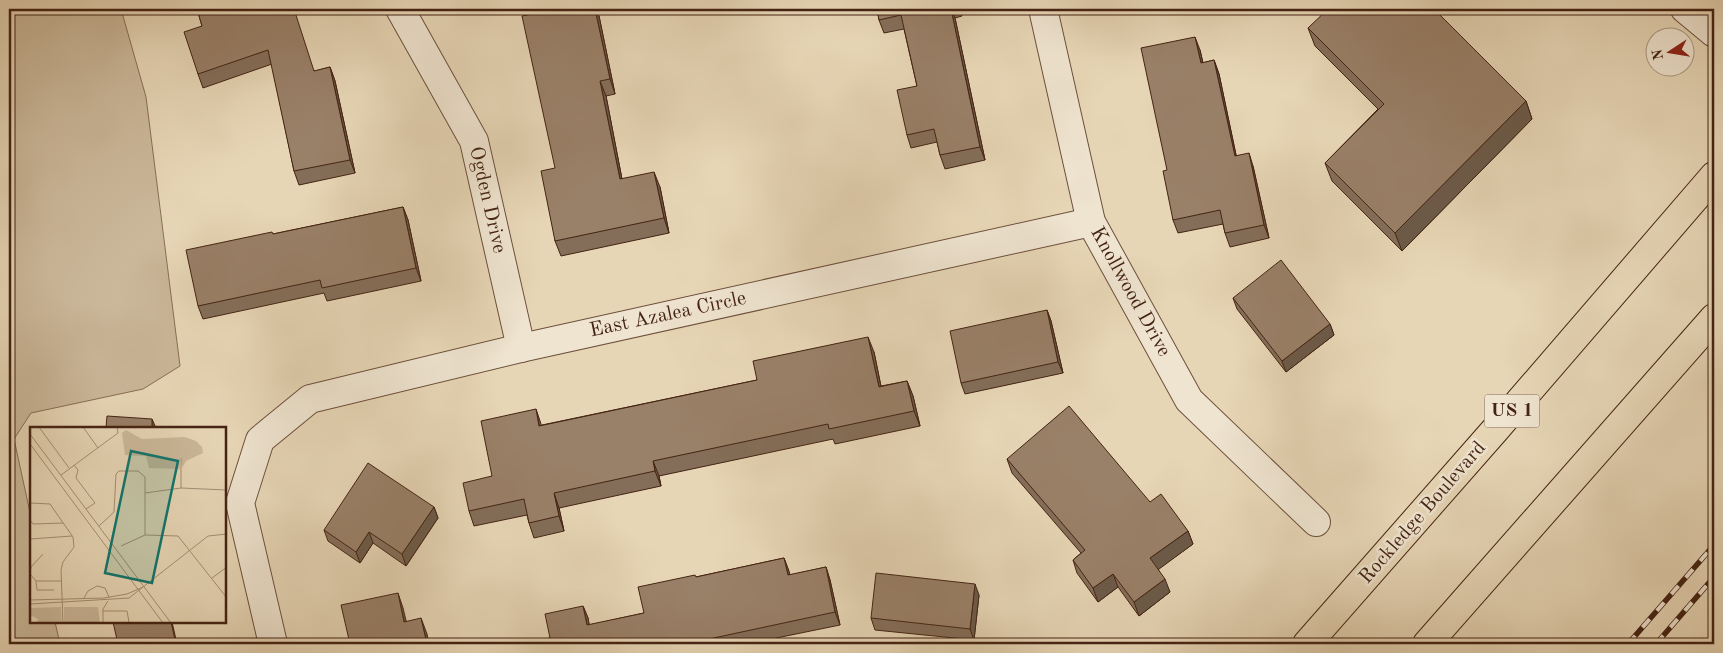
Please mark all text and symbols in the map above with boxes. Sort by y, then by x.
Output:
north arrow [1646,28,1696,78]
text: N [1650,48,1666,61]
street label: Ogden Drive [465,145,509,255]
street label: Knollwood Drive [1086,224,1174,360]
street label: East Azalea Circle [588,289,748,341]
road number: US 1 [1484,394,1540,428]
inset map [30,427,226,623]
street label: Rockledge Boulevard [1356,438,1490,588]

